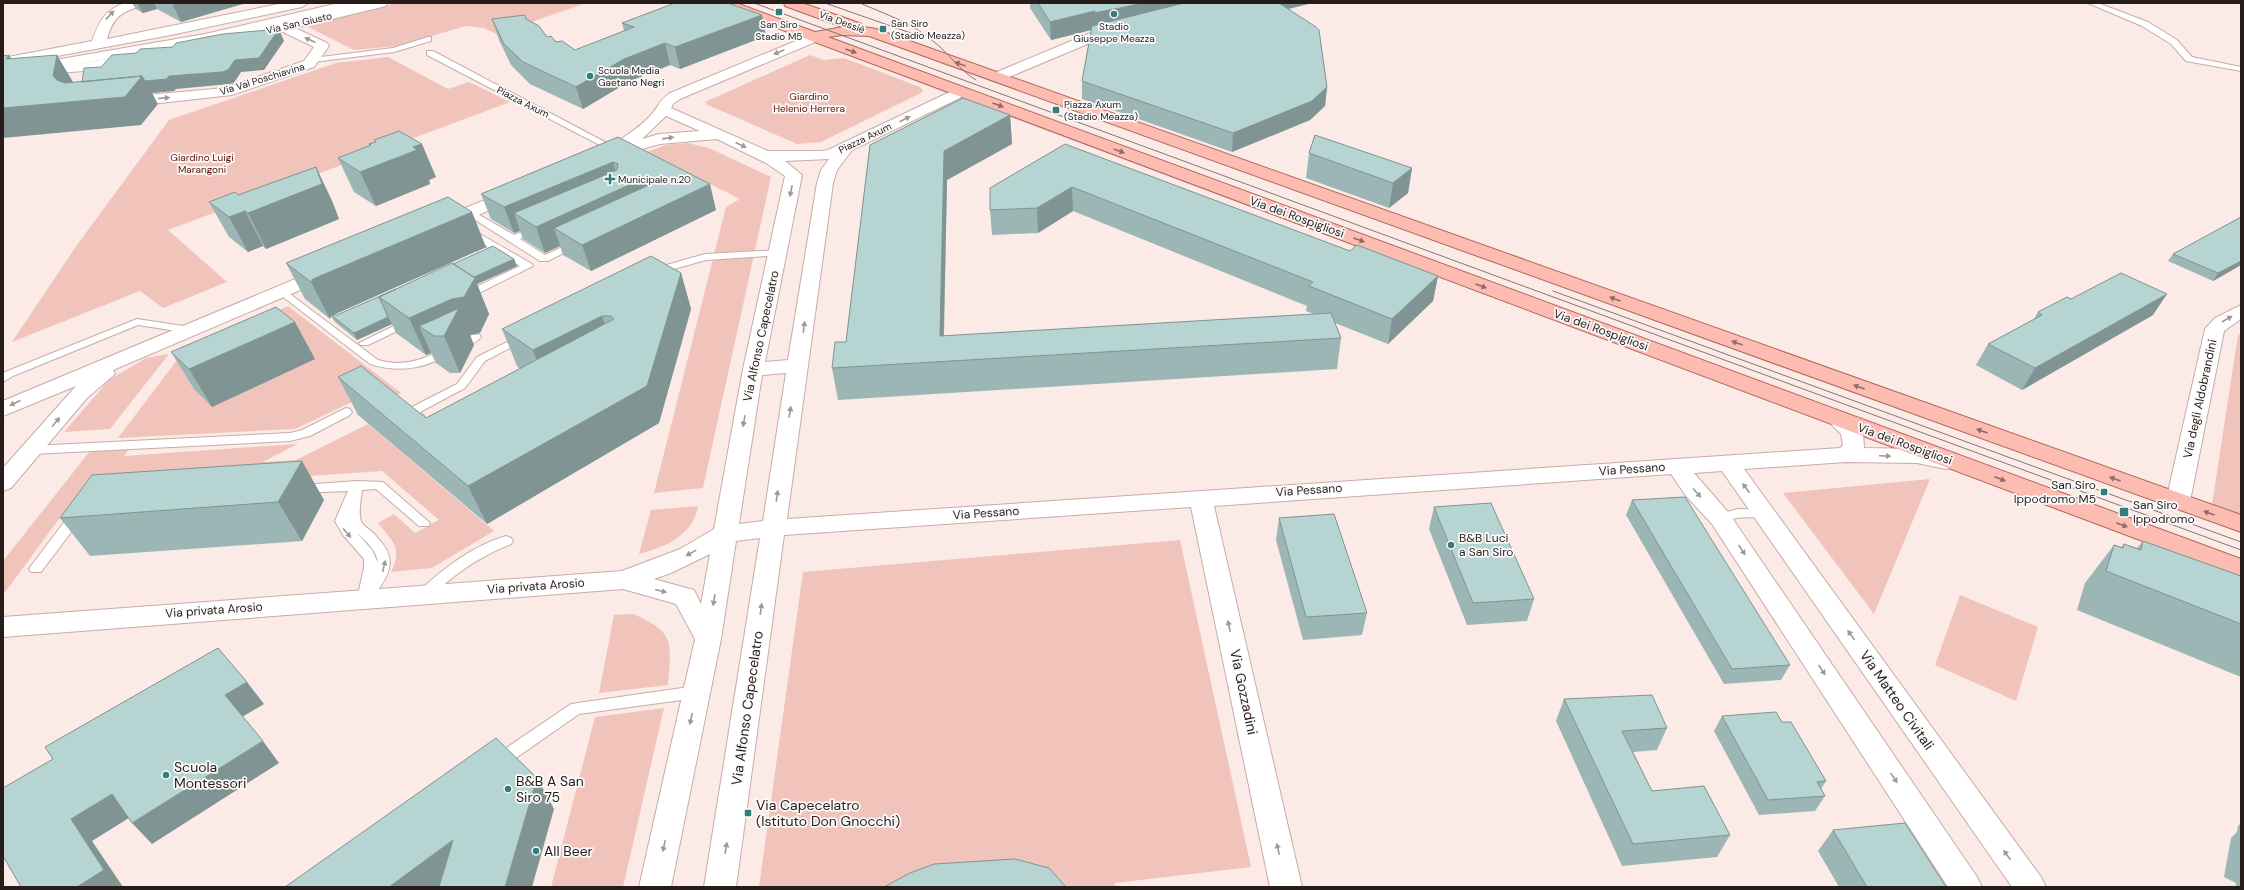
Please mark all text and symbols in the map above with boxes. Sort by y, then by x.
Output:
marker: San Siro Stadio M5 [774,7,784,17]
street label: Via Dessiè [817,8,867,36]
street label: Via San Giusto [265,9,333,37]
marker: Stadio Giuseppe Meazza [1109,9,1119,19]
one-way arrow [106,10,115,20]
place label: San Siro (Stadio Meazza) [891,17,965,42]
place label: San Siro Stadio M5 [756,18,802,43]
place label: Stadio Giuseppe Meazza [1073,20,1155,45]
marker: San Siro (Stadio Meazza) [878,24,888,34]
one-way arrow [304,37,316,43]
one-way arrow [846,48,858,54]
one-way arrow [773,49,784,55]
street label: Via Val Poschiavina [218,60,306,98]
one-way arrow [954,61,966,67]
place label: Scuola Media Gaetano Negri [598,64,664,89]
marker: Scuola Media Gaetano Negri [585,71,595,81]
street label: Piazza Axum [495,83,551,121]
park label: Giardino Helenio Herrera [773,90,845,115]
one-way arrow [158,95,170,102]
place label: Piazza Axum (Stadio Meazza) [1064,98,1138,123]
one-way arrow [992,103,1004,109]
marker: Piazza Axum (Stadio Meazza) [1051,105,1061,115]
one-way arrow [899,116,911,122]
street label: Piazza Axum [836,120,894,156]
one-way arrow [662,135,674,141]
one-way arrow [736,143,748,149]
one-way arrow [1114,148,1126,154]
park label: Giardino Luigi Marangoni [170,151,234,176]
place label: Municipale n.20 [618,173,691,186]
marker: Municipale n.20 [605,174,615,184]
one-way arrow [788,185,794,197]
street label: Via dei Rospigliosi [1247,192,1347,242]
one-way arrow [1354,238,1366,244]
street label: Via Alfonso Capecelatro [739,269,783,403]
one-way arrow [1475,283,1487,289]
one-way arrow [1608,296,1620,302]
street label: Via dei Rospigliosi [1551,305,1651,355]
one-way arrow [2222,315,2233,322]
one-way arrow [801,321,807,333]
street label: Via degli Aldobrandini [2180,338,2220,460]
one-way arrow [1731,340,1743,346]
one-way arrow [1853,384,1865,390]
one-way arrow [9,400,21,406]
one-way arrow [787,406,793,418]
one-way arrow [741,415,747,427]
one-way arrow [51,417,60,427]
street label: Via dei Rospigliosi [1855,419,1955,469]
one-way arrow [1975,428,1987,434]
one-way arrow [1879,453,1891,460]
street label: Via Pessano [1598,459,1666,479]
one-way arrow [2108,475,2120,481]
one-way arrow [1995,477,2007,483]
place label: San Siro Ippodromo M5 [2014,477,2096,507]
street label: Via Pessano [1275,480,1343,500]
one-way arrow [1743,483,1751,493]
marker: San Siro Ippodromo M5 [2099,487,2109,497]
one-way arrow [1692,489,1701,498]
one-way arrow [774,490,780,503]
place label: San Siro Ippodromo [2133,497,2195,527]
street label: Via Pessano [952,503,1020,523]
marker: San Siro Ippodromo [2118,506,2130,518]
one-way arrow [2203,509,2215,515]
one-way arrow [2117,522,2129,528]
one-way arrow [343,528,352,538]
place label: B&B Luci a San Siro [1459,530,1513,560]
marker: B&B Luci a San Siro [1446,540,1456,550]
one-way arrow [1738,545,1746,556]
one-way arrow [685,550,697,557]
one-way arrow [381,560,387,572]
street label: Via privata Arosio [487,575,585,597]
one-way arrow [654,589,667,595]
one-way arrow [711,594,717,606]
street label: Via privata Arosio [165,599,263,621]
one-way arrow [758,603,764,615]
one-way arrow [1225,620,1231,632]
one-way arrow [1847,629,1855,640]
street label: Via Alfonso Capecelatro [727,630,767,786]
street label: Via Matteo Civitali [1856,647,1938,753]
street label: Via Gozzadini [1226,648,1262,736]
one-way arrow [1818,665,1826,675]
one-way arrow [687,712,693,725]
place label: Scuola Montessori [174,758,246,792]
marker: Scuola Montessori [161,770,171,780]
place label: B&B A San Siro 75 [516,772,584,806]
one-way arrow [1890,773,1898,784]
marker: B&B A San Siro 75 [503,784,513,794]
place label: Via Capecelatro (Istituto Don Gnocchi) [756,796,900,830]
marker: Via Capecelatro (Istituto Don Gnocchi) [743,808,753,818]
one-way arrow [660,840,666,852]
place label: All Beer [544,842,593,860]
one-way arrow [723,842,729,855]
one-way arrow [1274,843,1280,855]
marker: All Beer [531,846,541,856]
one-way arrow [2003,850,2011,860]

